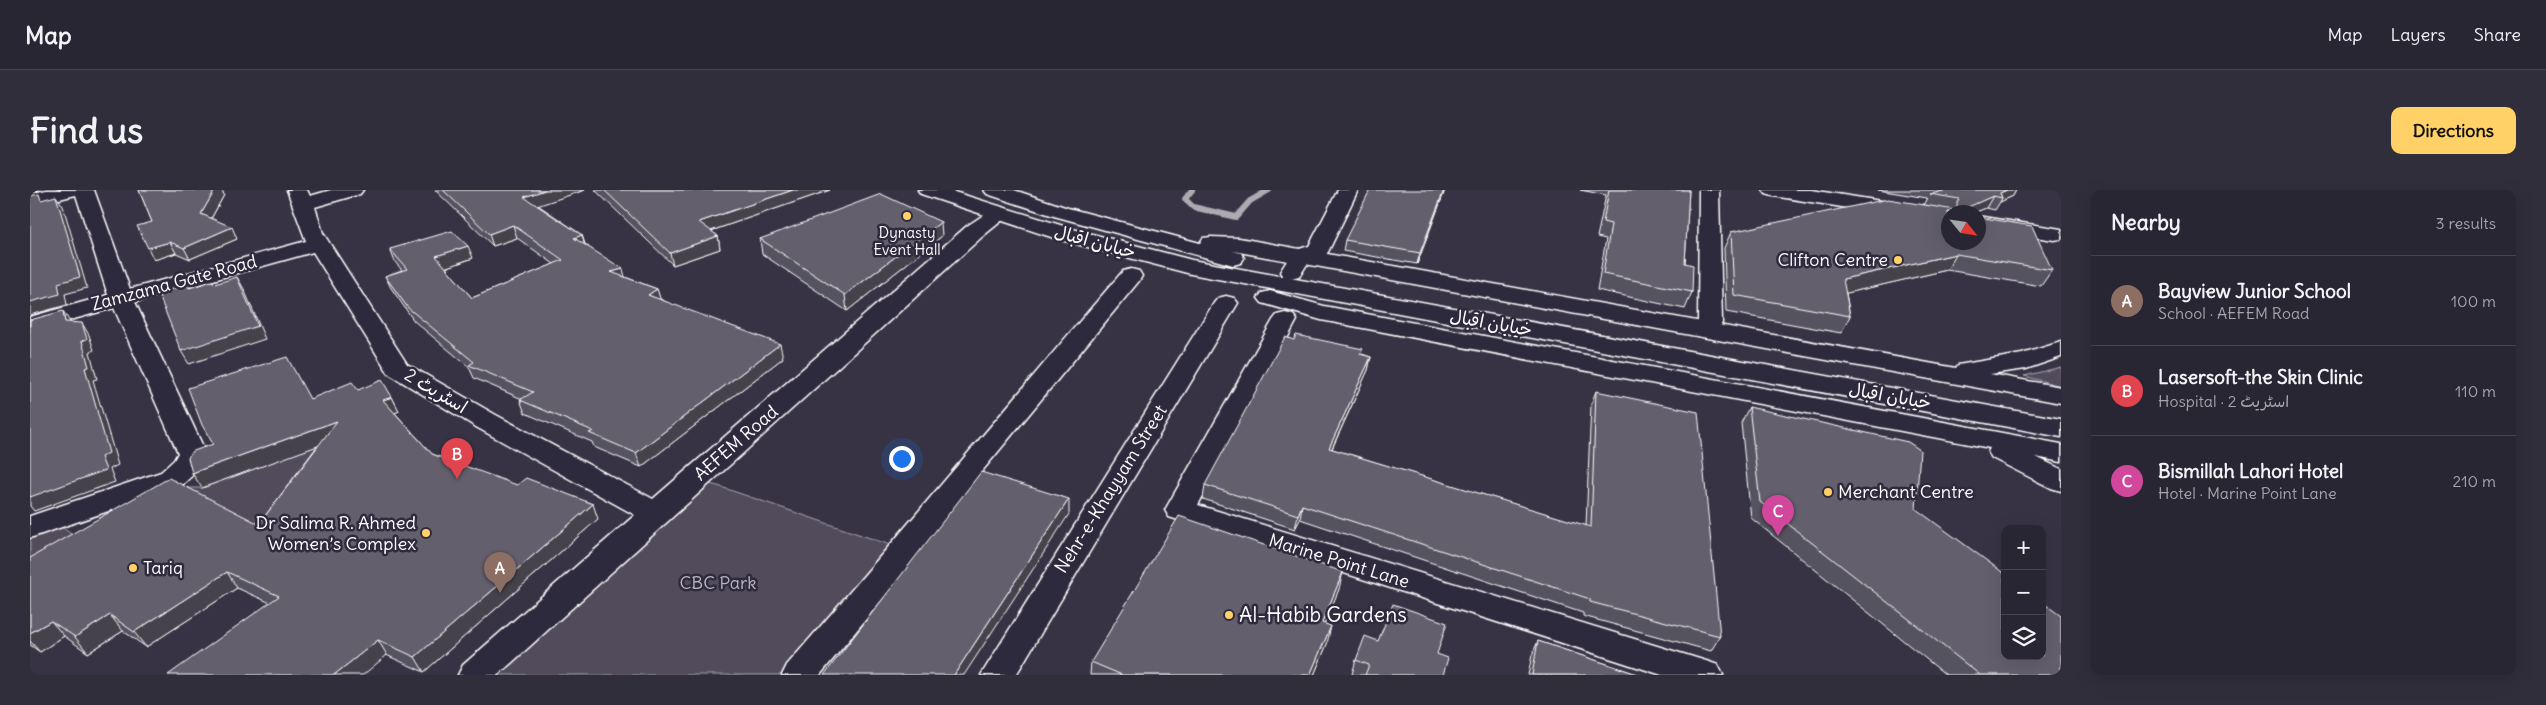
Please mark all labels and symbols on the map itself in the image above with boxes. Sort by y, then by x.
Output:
north arrow [1941,205,1986,250]
marker: Dynasty Event Hall [901,210,913,222]
street label: خیابان اقبال [1052,220,1138,263]
place label: Dynasty Event Hall [873,223,941,259]
place label: Clifton Centre [1777,248,1888,271]
street label: Zamzama Gate Road [89,249,260,316]
marker: Clifton Centre [1892,254,1904,266]
street label: خیابان اقبال [1448,304,1534,341]
street label: اسٹریٹ 2 [401,363,472,418]
street label: خیابان اقبال [1847,377,1933,414]
street label: AEFEM Road [689,400,783,485]
street label: Nehr-e-Khayyam Street [1049,400,1172,577]
pin: B [441,438,473,479]
your location [889,446,915,472]
place label: Merchant Centre [1838,480,1974,503]
marker: Merchant Centre [1822,486,1834,498]
pin: C [1762,495,1794,536]
place label: Dr Salima R. Ahmed Women’s Complex [255,511,416,555]
marker: Dr Salima R. Ahmed Women’s Complex [420,527,432,539]
street label: Marine Point Lane [1266,528,1412,593]
pin: A [484,552,516,593]
place label: Tariq [143,556,183,579]
marker: Tariq [127,562,139,574]
park label: CBC Park [680,571,756,594]
place label: Al-Habib Gardens [1239,601,1407,628]
marker: Al-Habib Gardens [1223,609,1235,621]

